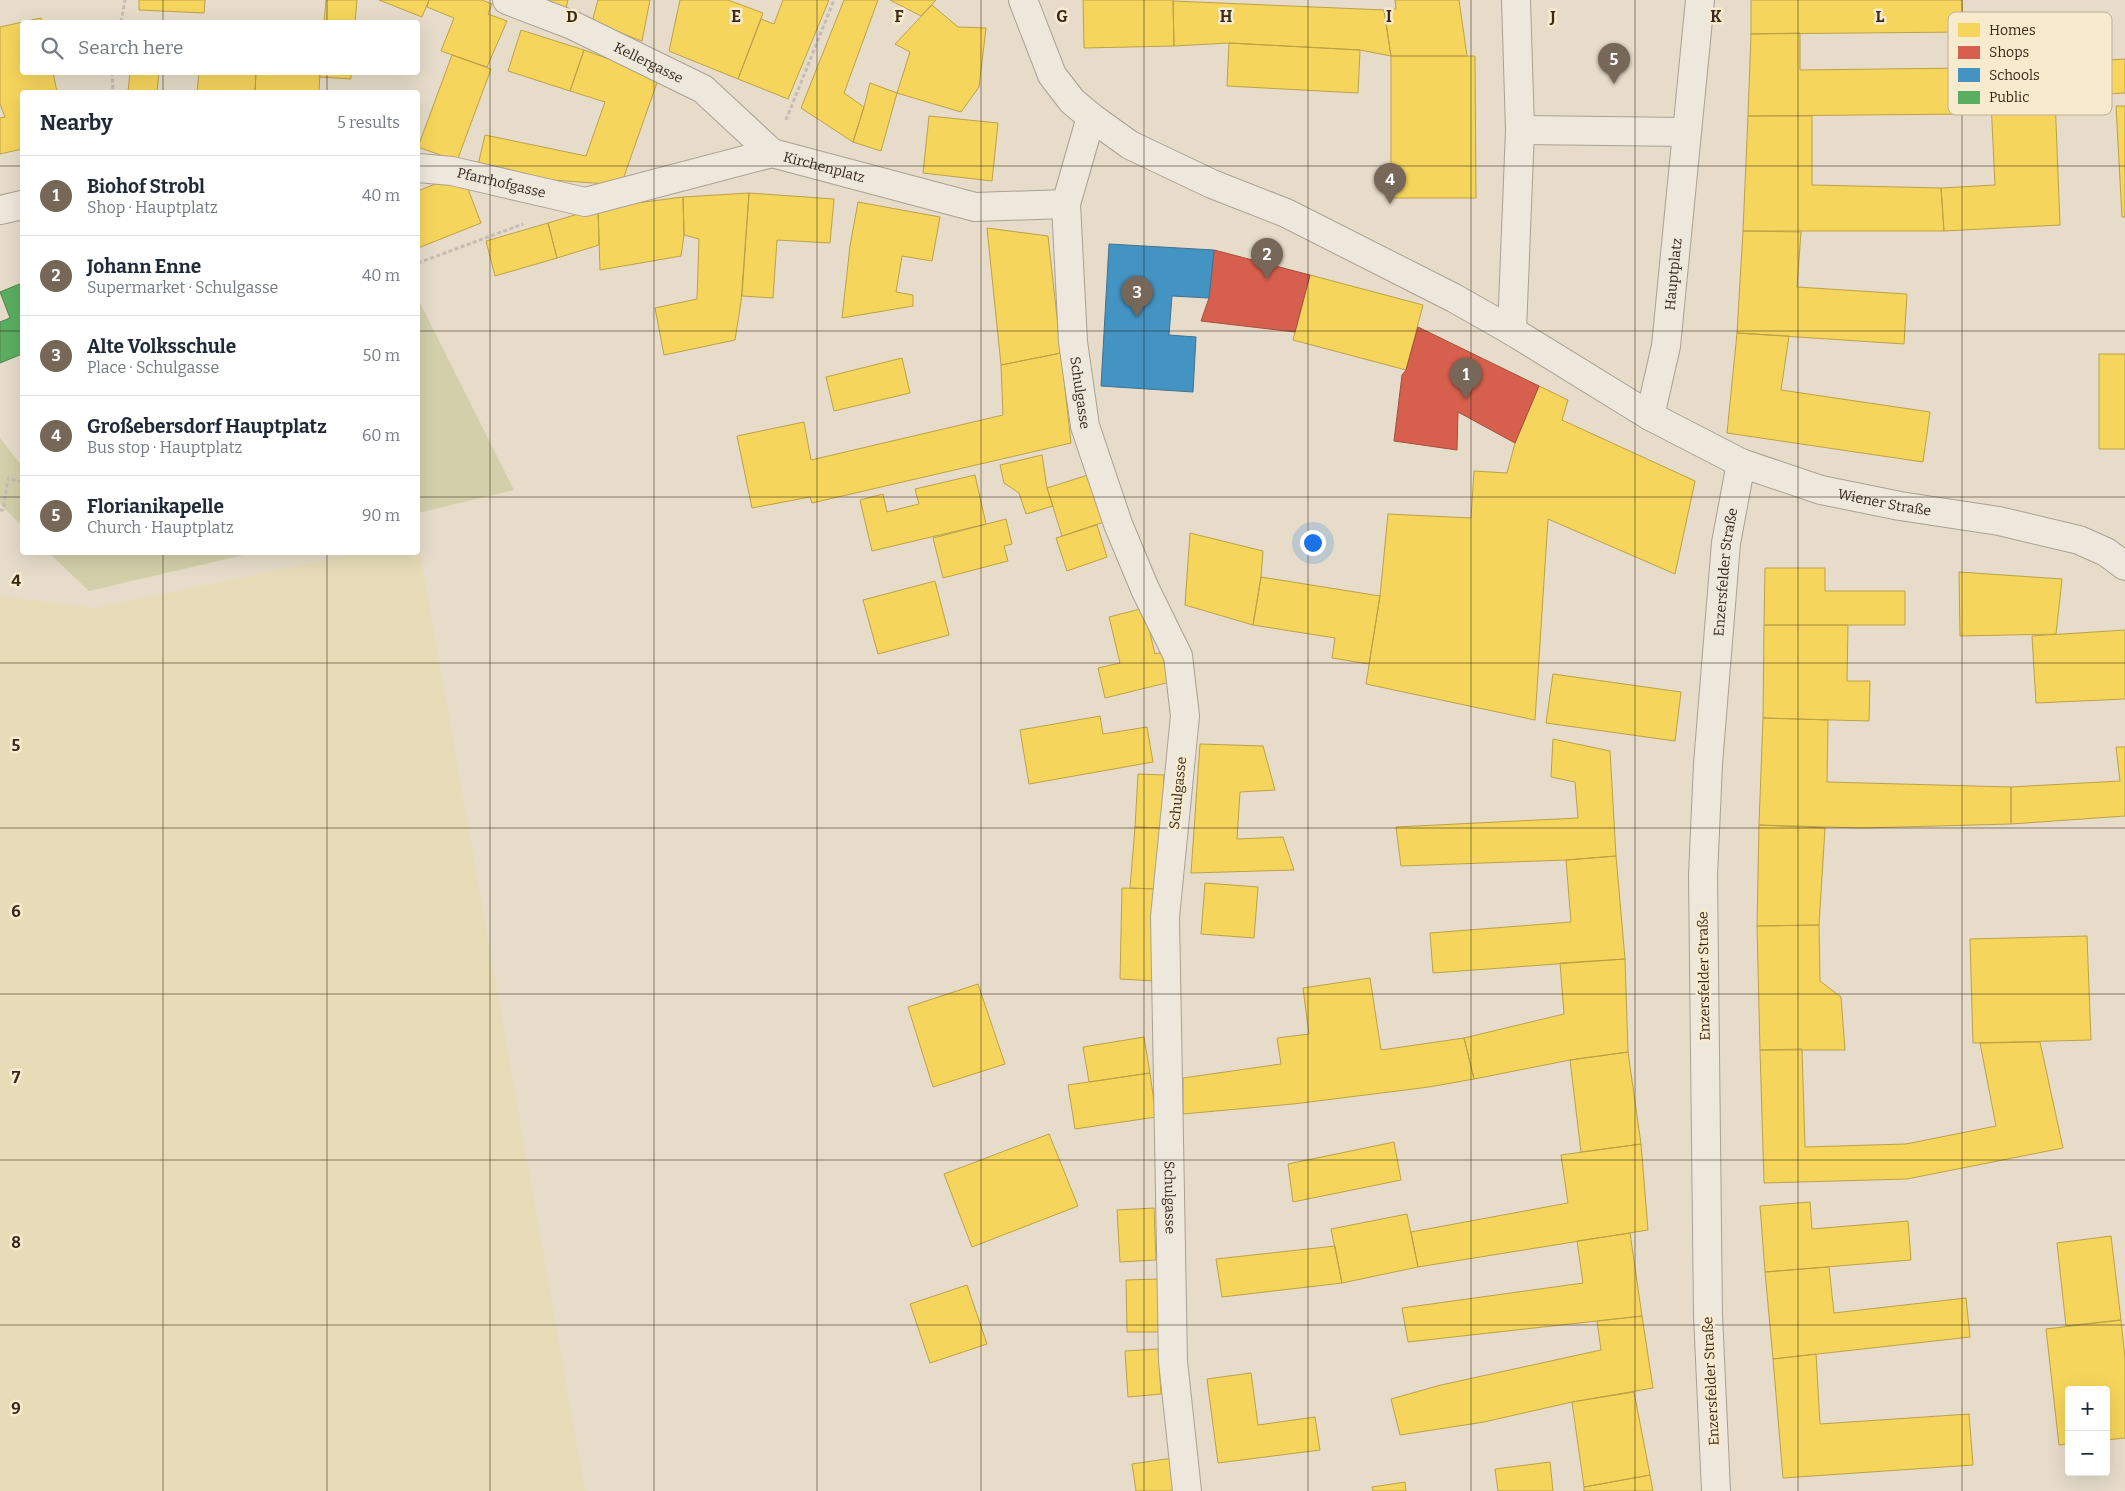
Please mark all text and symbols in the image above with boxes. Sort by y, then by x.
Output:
text: D [566,7,578,26]
text: E [731,7,741,26]
text: F [895,7,904,26]
text: G [1056,7,1068,26]
text: H [1220,7,1233,26]
text: I [1386,7,1392,26]
text: J [1549,7,1556,26]
text: K [1710,7,1722,26]
text: L [1876,7,1885,26]
legend [1948,12,2112,115]
search box [20,20,420,75]
text: Homes [1989,22,2036,39]
icon: search [38,34,66,62]
text: Search here [78,36,183,59]
street label: Kellergasse [611,38,686,87]
pin: 5 [1598,43,1630,84]
text: Shops [1989,44,2029,61]
text: Schools [1989,67,2040,84]
text: Public [1989,89,2029,106]
text: Nearby [40,110,113,136]
text: 5 results [337,113,400,132]
street label: Kirchenplatz [782,148,867,186]
pin: 4 [1374,163,1406,204]
street label: Pfarrhofgasse [455,164,548,201]
text: Biohof Strobl [87,175,205,198]
text: 1 [53,186,59,205]
text: 40 m [362,186,400,205]
text: Shop · Hauptplatz [87,198,218,217]
street label: Hauptplatz [1661,237,1685,311]
pin: 2 [1251,238,1283,279]
text: Johann Enne [87,255,201,278]
text: 2 [51,266,61,285]
text: 40 m [362,266,400,285]
pin: 3 [1121,276,1153,317]
text: Supermarket · Schulgasse [87,278,278,297]
text: Alte Volksschule [87,335,236,358]
text: 3 [51,346,61,365]
text: 50 m [363,346,400,365]
street label: Schulgasse [1067,355,1094,430]
text: Place · Schulgasse [87,358,219,377]
pin: 1 [1450,358,1482,399]
text: Großebersdorf Hauptplatz [87,415,327,438]
text: 4 [51,426,61,445]
text: 60 m [362,426,400,445]
text: Bus stop · Hauptplatz [87,438,242,457]
street label: Wiener Straße [1836,485,1932,519]
text: Florianikapelle [87,495,224,518]
text: 5 [52,506,60,525]
text: 90 m [362,506,400,525]
street label: Enzersfelder Straße [1710,506,1741,637]
text: Church · Hauptplatz [87,518,234,537]
your location [1300,530,1326,556]
text: 4 [11,571,21,590]
text: 5 [12,736,21,755]
street label: Schulgasse [1166,756,1190,830]
text: 6 [11,902,21,921]
street label: Enzersfelder Straße [1694,911,1714,1041]
text: 7 [12,1068,21,1087]
street label: Schulgasse [1161,1161,1179,1234]
text: 8 [11,1233,21,1252]
street label: Enzersfelder Straße [1699,1316,1723,1446]
map controls [2065,1386,2110,1476]
button: + [2065,1386,2110,1431]
text: 9 [11,1399,21,1418]
button: − [2065,1431,2110,1476]

